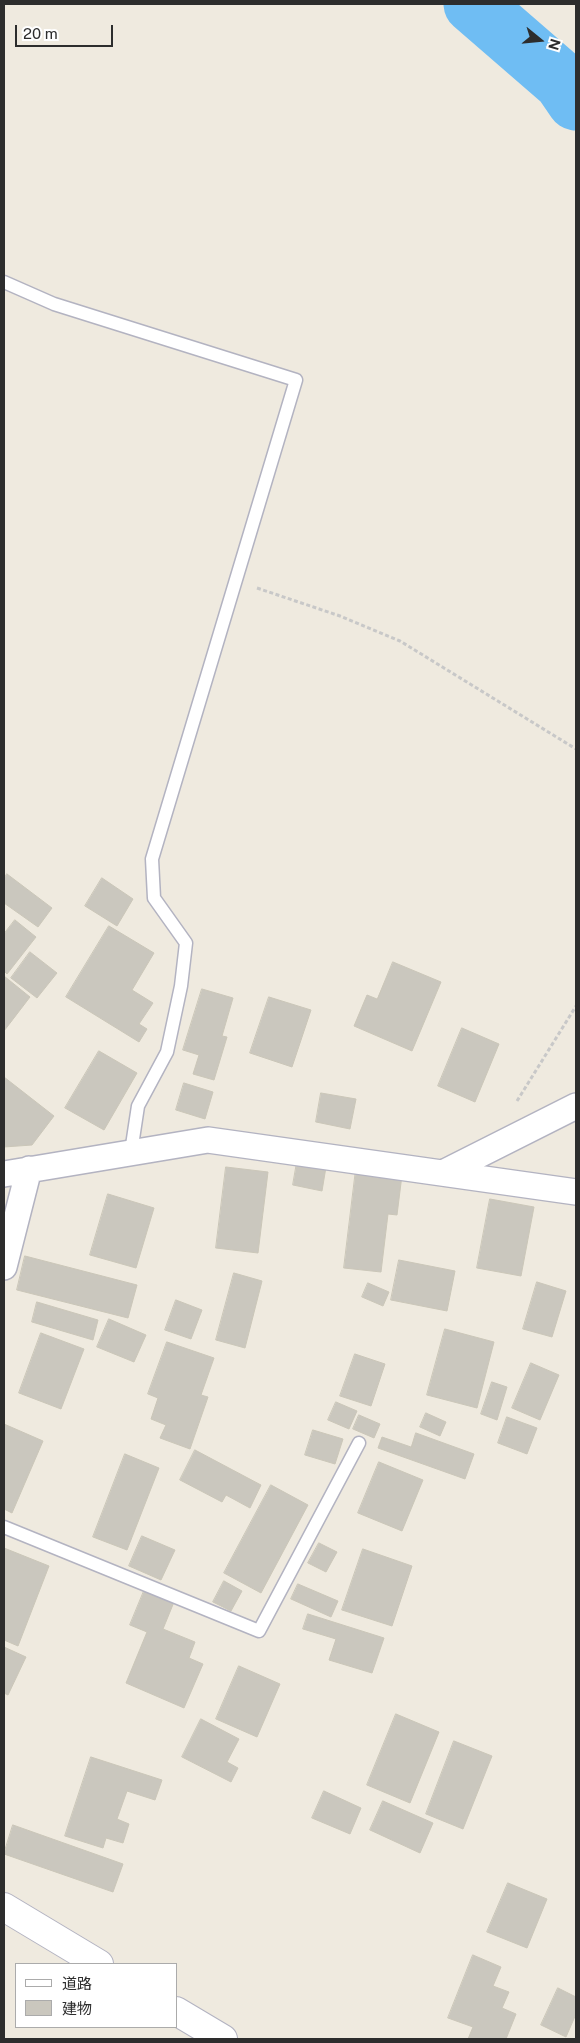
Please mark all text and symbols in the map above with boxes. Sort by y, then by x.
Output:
scale bar [18,15,115,47]
north arrow [515,15,565,65]
text: 20 m [23,25,58,42]
text: N [545,37,564,52]
legend [15,1963,178,2028]
text: 道路 [62,1975,92,1992]
text: 建物 [62,2000,92,2017]

